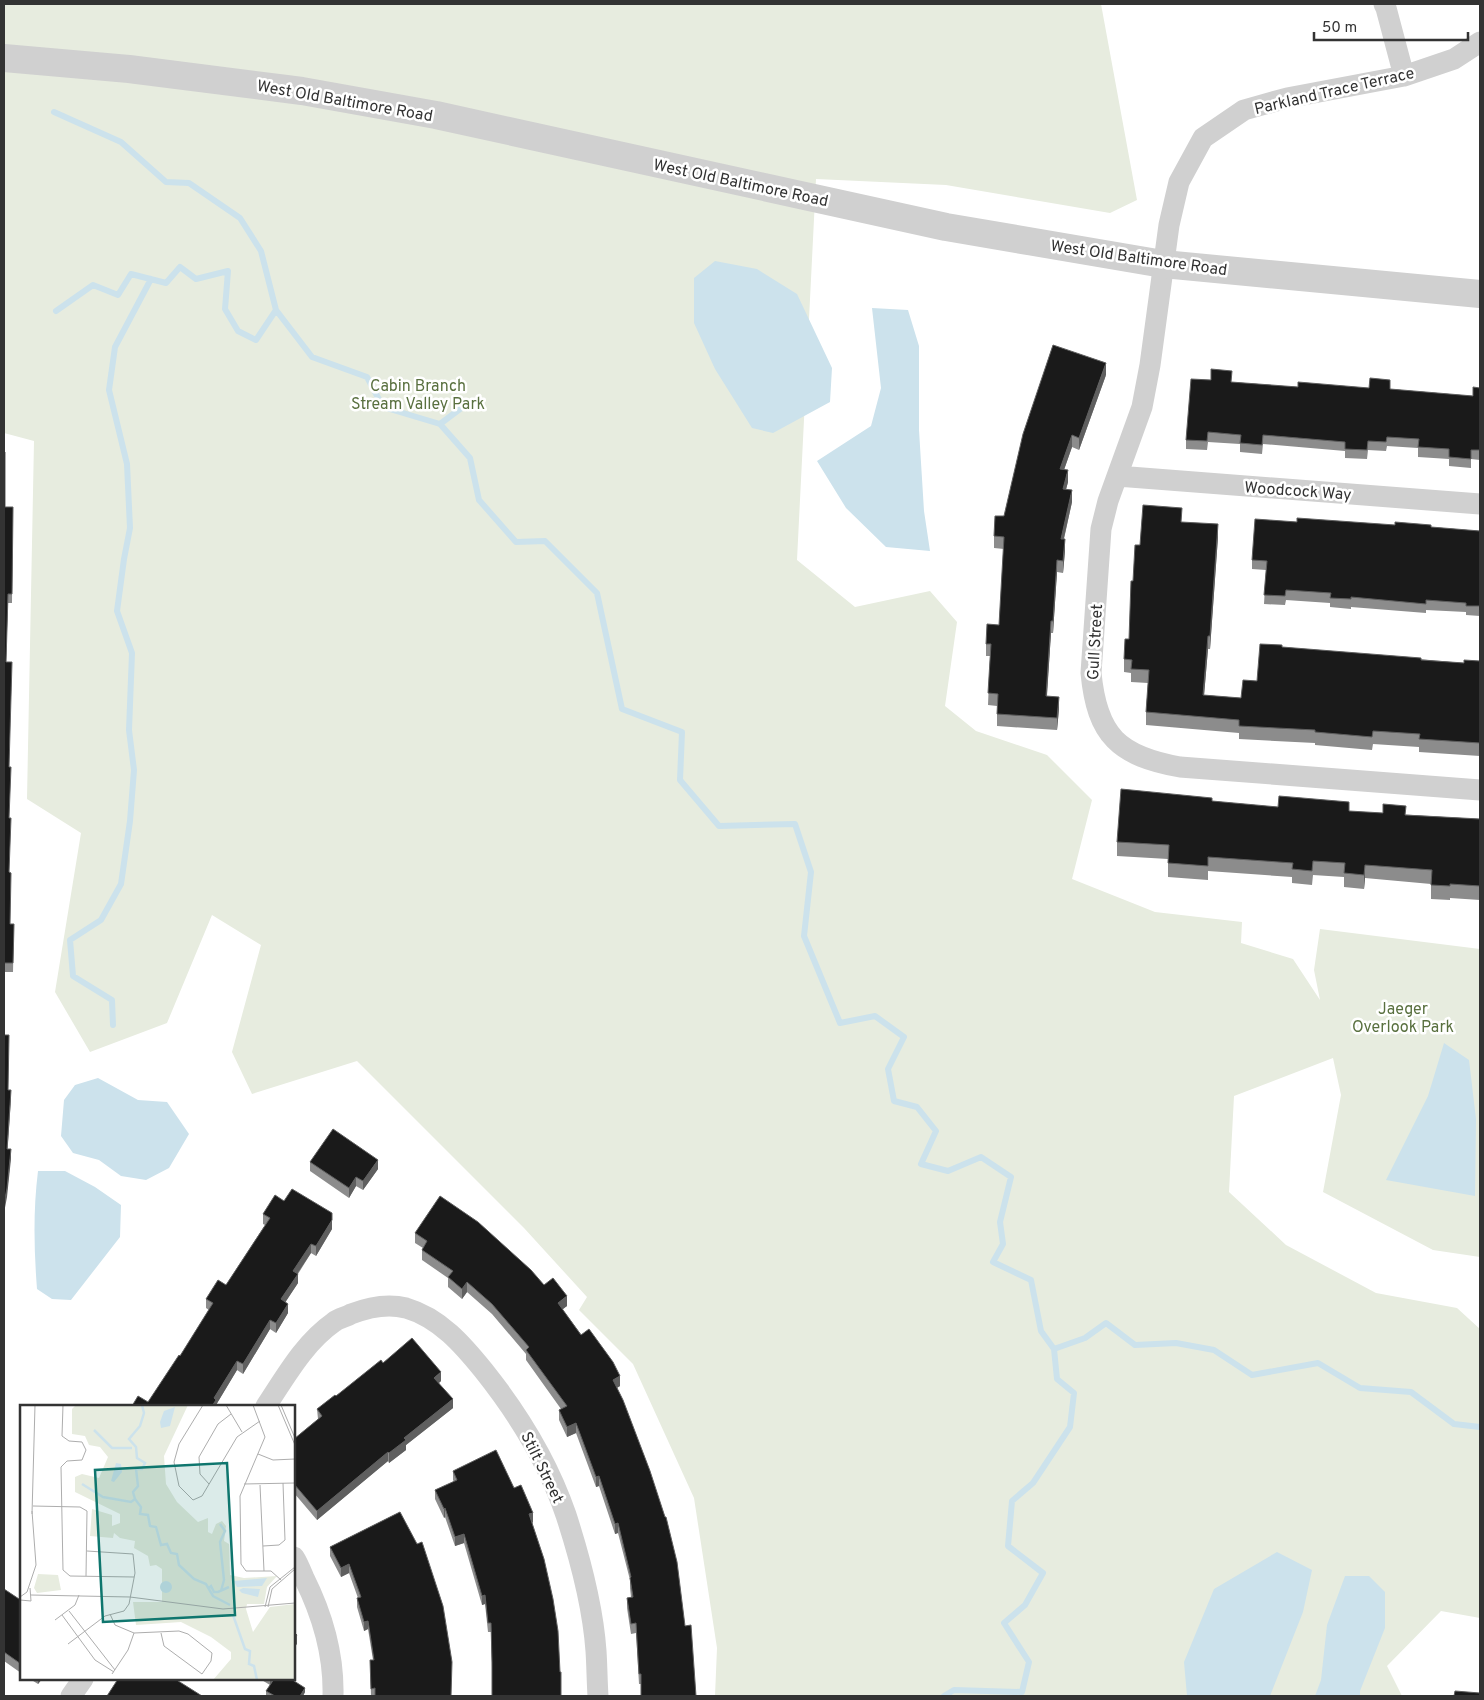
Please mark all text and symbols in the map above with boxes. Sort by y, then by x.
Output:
scale bar [1314,10,1468,42]
text: 50 m [1322,19,1357,38]
street label: Parkland Trace Terrace [1252,64,1416,120]
street label: West Old Baltimore Road [255,77,434,127]
street label: West Old Baltimore Road [651,156,830,212]
street label: West Old Baltimore Road [1049,237,1228,281]
park label: Cabin Branch Stream Valley Park [351,377,485,415]
street label: Woodcock Way [1243,478,1352,506]
street label: Gull Street [1084,604,1108,681]
park label: Jaeger Overlook Park [1352,1000,1454,1038]
inset map [20,1405,295,1680]
street label: Stilt Street [515,1429,567,1507]

